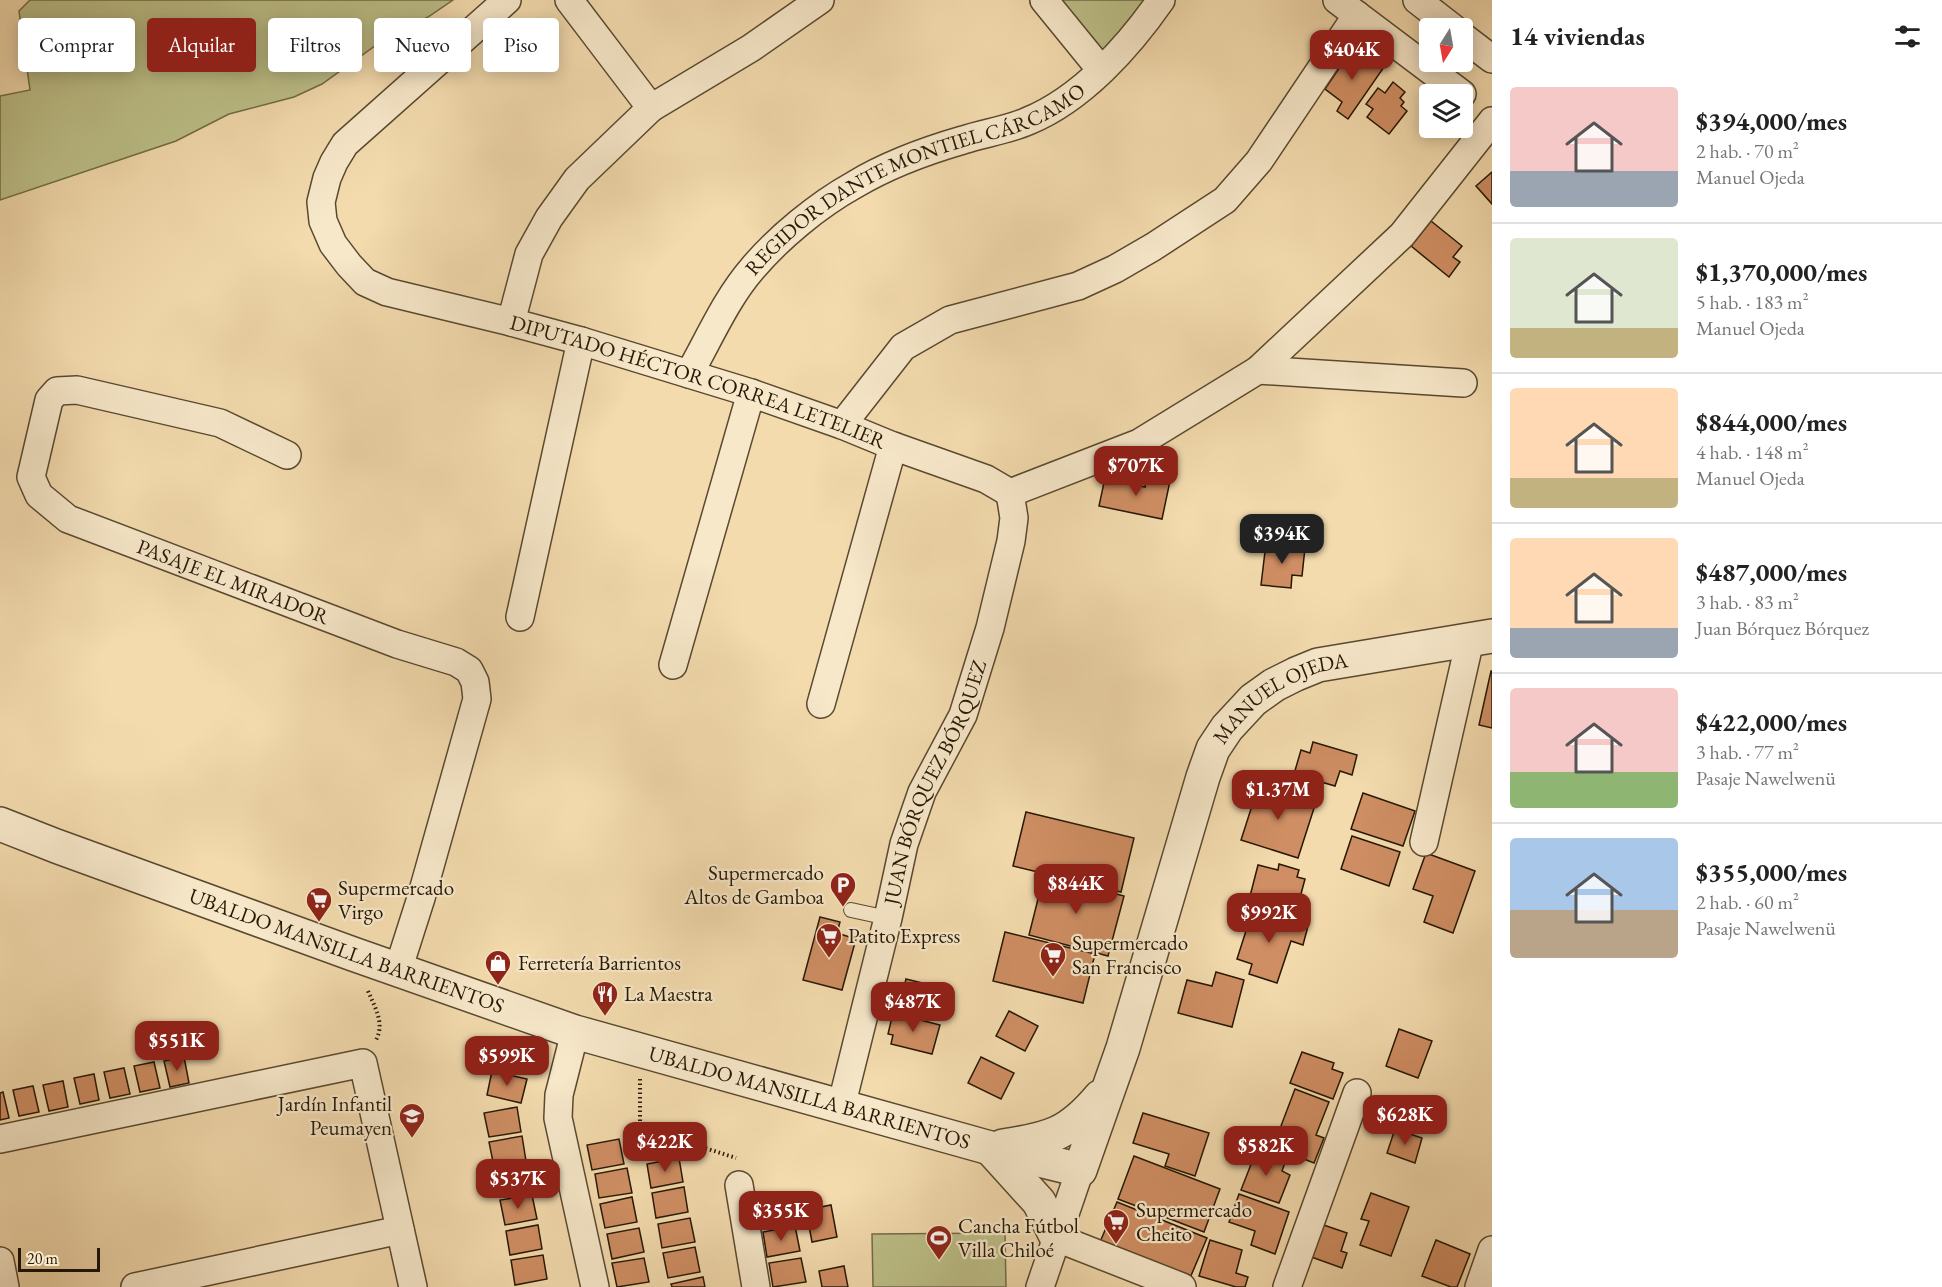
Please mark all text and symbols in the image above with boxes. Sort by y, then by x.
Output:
chip: Comprar [18,18,135,72]
chip: Alquilar [147,18,256,72]
chip: Filtros [268,18,362,72]
chip: Nuevo [374,18,471,72]
chip: Piso [483,18,559,72]
north arrow [1419,18,1473,72]
map controls [1419,18,1473,138]
text: 14 viviendas [1510,19,1645,53]
icon: filters [1891,20,1924,53]
pin: $404K [1310,30,1394,81]
text: $404K [1324,36,1380,62]
street label: REGIDOR DANTE MONTIEL CÁRCAMO [739,77,1090,281]
button: layers [1419,84,1473,138]
text: $394,000/mes [1696,104,1847,138]
icon: home [1558,111,1630,183]
text: 2 hab. · 70 m² [1696,138,1799,164]
text: Manuel Ojeda [1696,164,1805,190]
text: $1,370,000/mes [1696,255,1867,289]
icon: home [1558,262,1630,334]
text: 5 hab. · 183 m² [1696,289,1809,315]
street label: DIPUTADO HÉCTOR CORREA LETELIER [507,308,891,455]
text: Manuel Ojeda [1696,315,1805,341]
text: $844,000/mes [1696,405,1847,439]
icon: home [1558,412,1630,484]
text: 4 hab. · 148 m² [1696,439,1809,465]
pin: $707K [1094,446,1178,497]
text: $707K [1108,452,1164,478]
text: Manuel Ojeda [1696,465,1805,491]
pin: $394K [1240,514,1324,565]
text: $394K [1254,520,1310,546]
street label: PASAJE EL MIRADOR [133,532,334,630]
text: $487,000/mes [1696,555,1847,589]
icon: home [1558,562,1630,634]
text: 3 hab. · 83 m² [1696,589,1799,615]
text: Juan Bórquez Bórquez [1696,615,1869,641]
street label: MANUEL OJEDA [1206,646,1350,749]
street label: JUAN BÓRQUEZ BÓRQUEZ [877,656,992,909]
text: $422,000/mes [1696,705,1847,739]
icon: home [1558,712,1630,784]
text: 3 hab. · 77 m² [1696,739,1799,765]
text: Pasaje Nawelwenü [1696,765,1836,791]
pin: $1.37M [1229,770,1327,821]
text: $1.37M [1246,776,1310,802]
text: $355,000/mes [1696,855,1847,889]
place label: Supermercado Altos de Gamboa [683,859,825,910]
icon: home [1558,862,1630,934]
pin: $844K [1034,864,1118,915]
parking icon: Supermercado Altos de Gamboa [828,870,858,908]
text: $844K [1048,870,1104,896]
place label: Supermercado Virgo [338,874,454,925]
street label: UBALDO MANSILLA BARRIENTOS [185,881,508,1019]
supermarket icon: Supermercado Virgo [304,885,334,923]
text: 2 hab. · 60 m² [1696,889,1799,915]
pin: $992K [1227,893,1311,944]
text: $992K [1241,899,1297,925]
text: Pasaje Nawelwenü [1696,915,1836,941]
supermarket icon: Patito Express [814,921,844,959]
place label: Patito Express [848,922,961,949]
place label: Supermercado San Francisco [1072,929,1188,980]
supermarket icon: Supermercado San Francisco [1038,940,1068,978]
shop icon: Ferretería Barrientos [483,948,513,986]
place label: Ferretería Barrientos [518,949,681,976]
restaurant icon: La Maestra [590,979,620,1017]
place label: La Maestra [624,980,713,1007]
pin: $487K [871,982,955,1033]
text: $487K [885,988,941,1014]
pin: $551K [135,1021,219,1072]
text: $551K [149,1027,205,1053]
pin: $599K [465,1036,549,1087]
street label: UBALDO MANSILLA BARRIENTOS [646,1039,974,1155]
text: $599K [479,1042,535,1068]
place label: Jardín Infantil Peumayen [276,1090,392,1141]
pin: $628K [1363,1095,1447,1146]
school or university icon: Jardín Infantil Peumayen [397,1101,427,1139]
text: $628K [1377,1101,1433,1127]
pin: $422K [623,1122,707,1173]
pin: $582K [1224,1126,1308,1177]
text: $422K [637,1128,693,1154]
text: $582K [1238,1132,1294,1158]
pin: $537K [476,1159,560,1210]
text: $537K [490,1165,546,1191]
pin: $355K [739,1191,823,1242]
place label: Supermercado Cheito [1136,1196,1252,1247]
text: $355K [753,1197,809,1223]
supermarket icon: Supermercado Cheito [1101,1207,1131,1245]
place label: Cancha Fútbol Villa Chiloé [958,1212,1079,1263]
sports icon: Cancha Fútbol Villa Chiloé [924,1223,954,1261]
scale bar [18,1245,100,1272]
text: 20 m [27,1248,58,1269]

